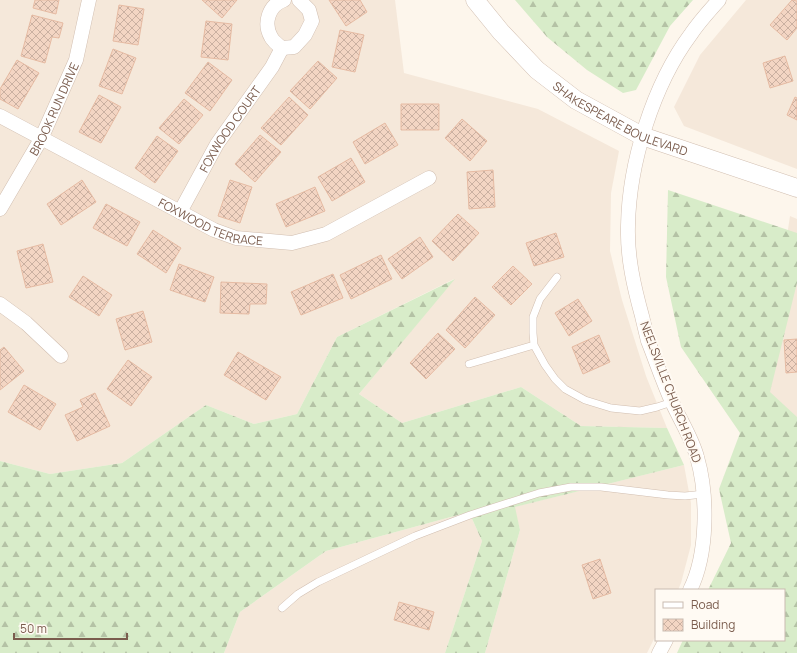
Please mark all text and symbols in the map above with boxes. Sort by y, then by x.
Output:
street label: BROOK RUN DRIVE [25,59,83,158]
street label: SHAKESPEARE BOULEVARD [550,77,690,159]
street label: FOXWOOD COURT [195,81,265,175]
street label: FOXWOOD TERRACE [156,194,264,249]
street label: NEELSVILLE CHURCH ROAD [636,319,706,465]
legend [655,589,785,641]
text: Road [691,596,719,613]
scale bar [14,615,127,641]
text: Building [691,616,735,633]
text: 50 m [20,620,47,637]

